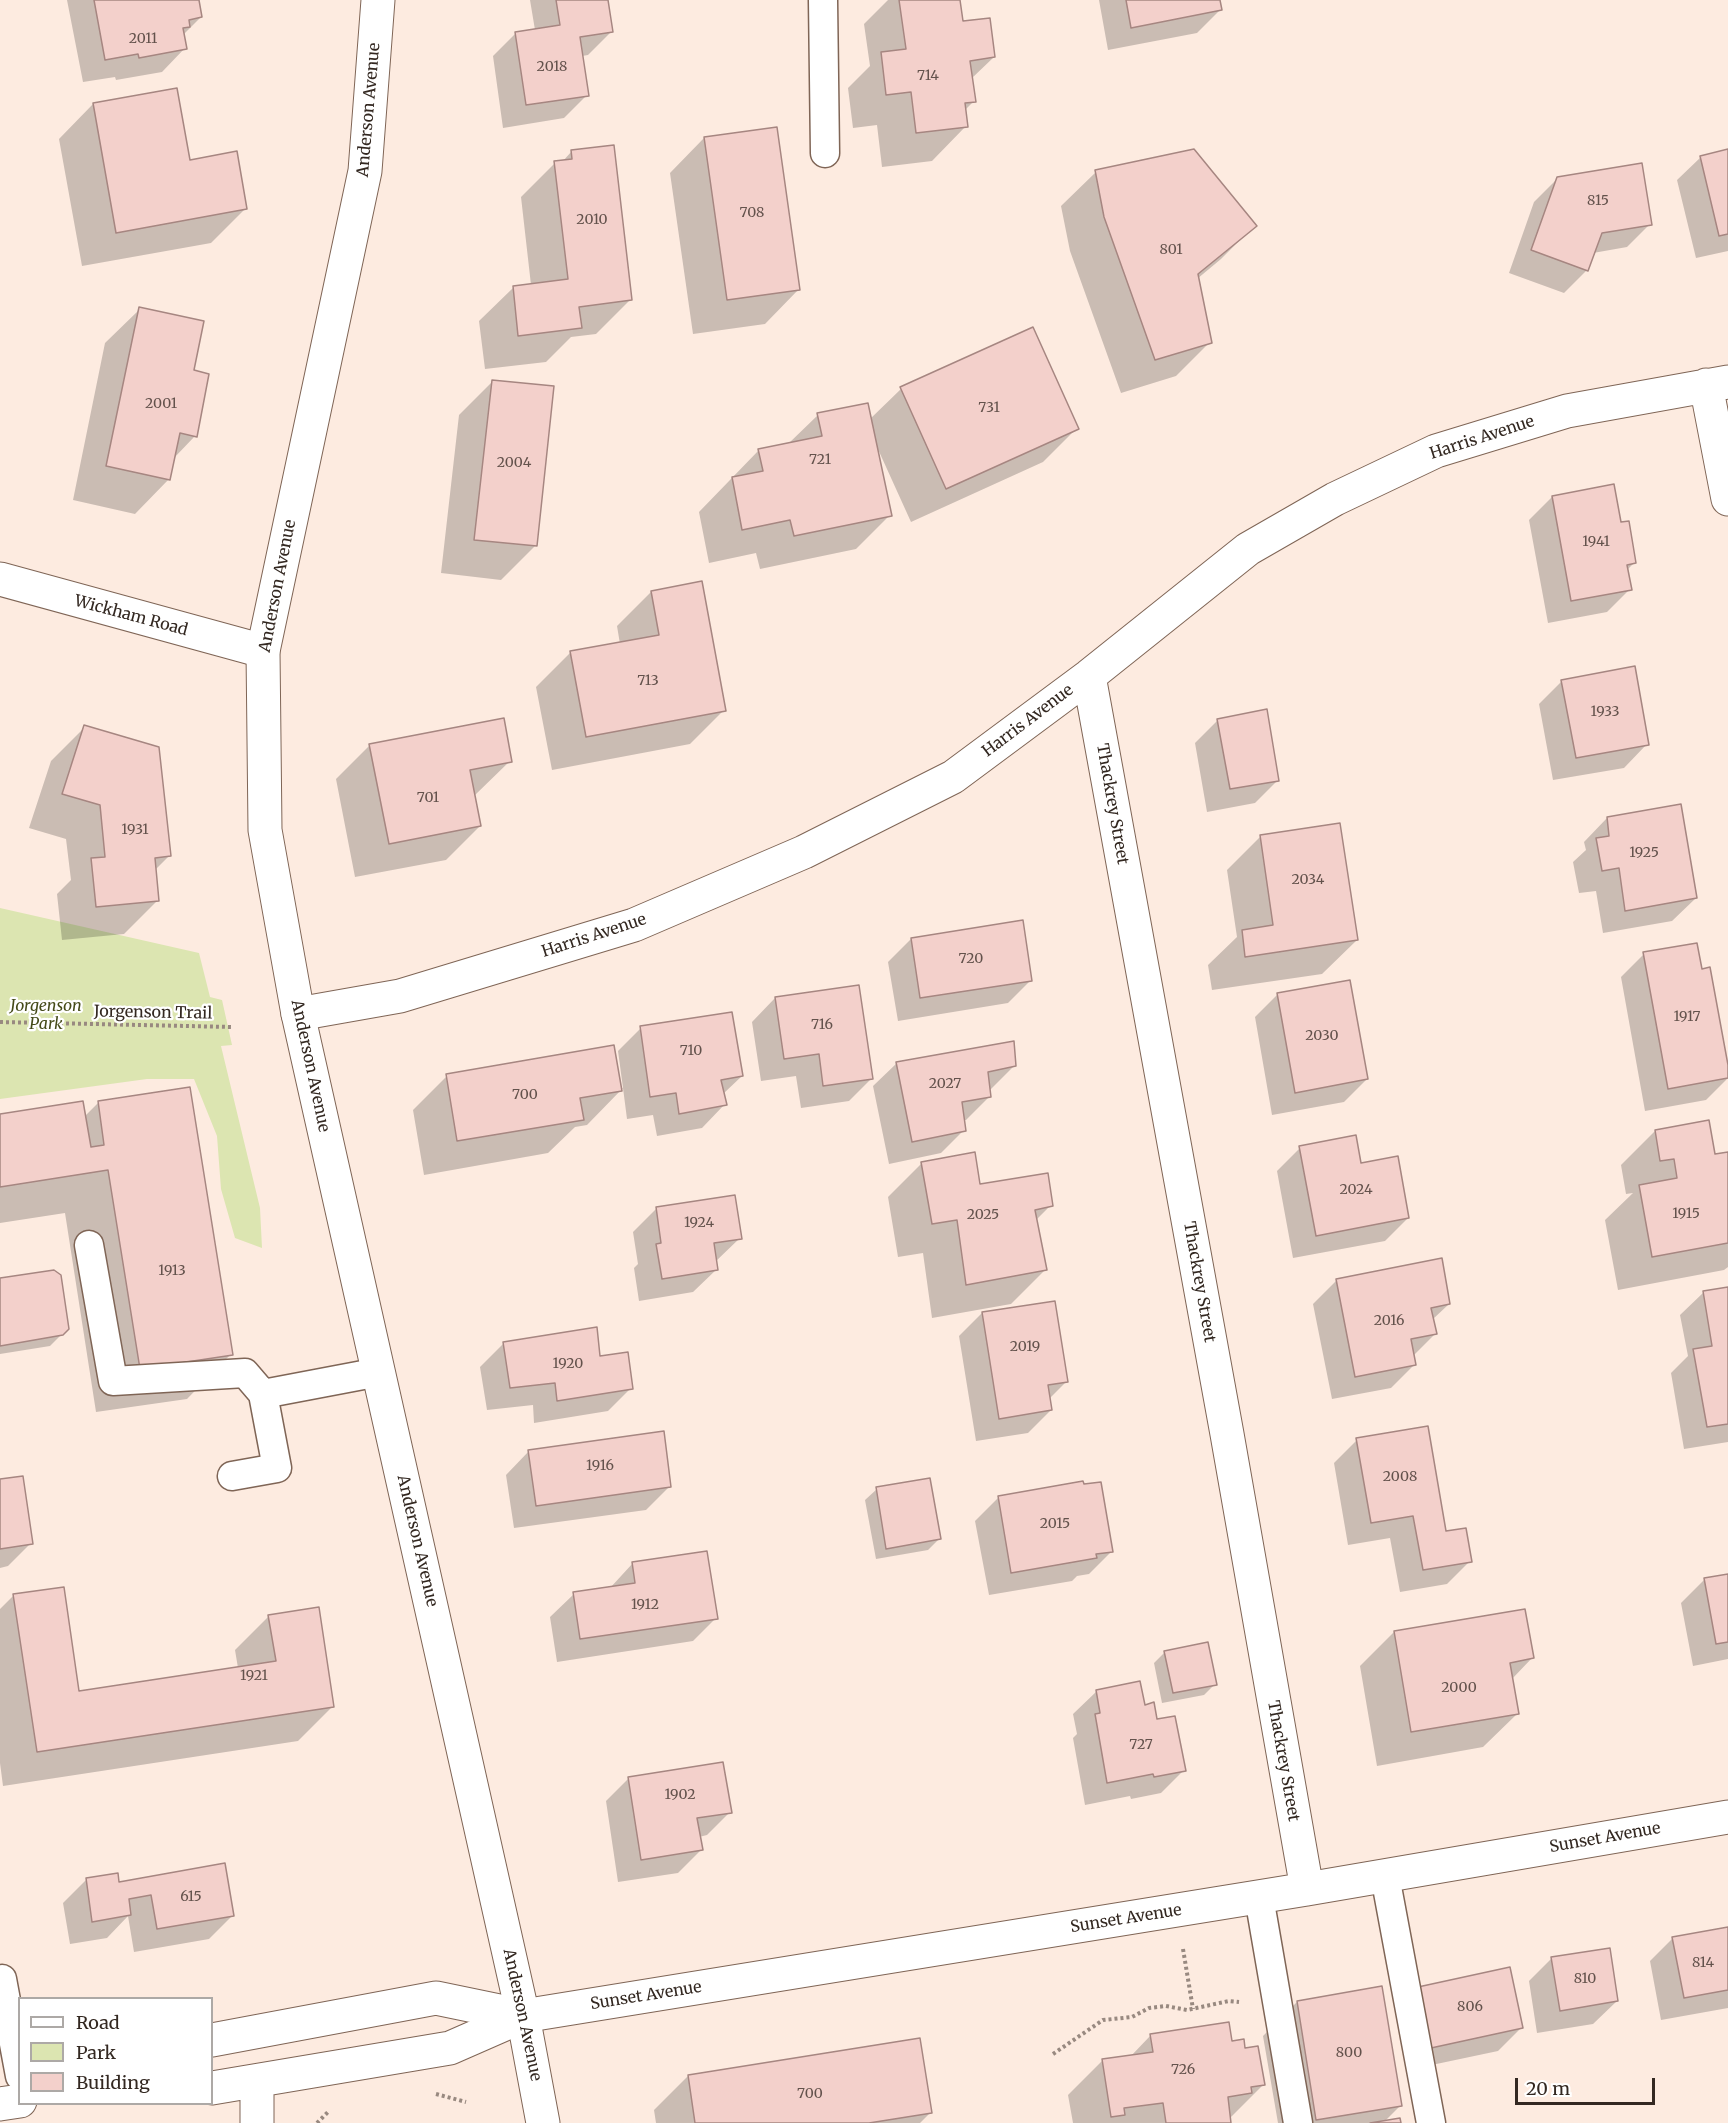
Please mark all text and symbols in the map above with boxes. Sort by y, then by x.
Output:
house number: 2011 [129,31,157,47]
street label: Anderson Avenue [354,42,384,178]
house number: 2018 [537,59,567,75]
house number: 714 [917,68,939,84]
house number: 815 [1587,193,1609,209]
house number: 708 [740,205,764,221]
house number: 2010 [576,212,608,228]
house number: 801 [1159,242,1183,258]
house number: 2001 [145,396,177,412]
house number: 731 [978,400,1000,416]
street label: Harris Avenue [1427,412,1537,464]
house number: 721 [809,452,831,468]
house number: 2004 [497,455,531,471]
street label: Anderson Avenue [256,518,300,654]
house number: 1941 [1582,534,1610,550]
street label: Wickham Road [72,592,190,640]
house number: 713 [637,673,659,689]
street label: Harris Avenue [979,681,1077,761]
house number: 1933 [1591,704,1619,720]
street label: Thackrey Street [1092,742,1132,866]
house number: 701 [417,790,439,806]
house number: 1931 [121,822,149,838]
house number: 1925 [1629,845,1659,861]
house number: 2034 [1292,872,1324,888]
street label: Harris Avenue [539,910,649,962]
house number: 720 [959,951,983,967]
park label: Jorgenson Park [10,996,82,1034]
street label: Anderson Avenue [287,998,333,1134]
street label: Jorgenson Trail [94,1002,212,1024]
house number: 1917 [1673,1009,1701,1025]
house number: 716 [811,1017,833,1033]
house number: 2030 [1305,1028,1339,1044]
house number: 710 [680,1043,702,1059]
house number: 2027 [929,1076,961,1092]
house number: 700 [512,1087,538,1103]
house number: 2024 [1339,1182,1373,1198]
house number: 1915 [1672,1206,1700,1222]
house number: 2025 [967,1207,999,1223]
house number: 1924 [684,1215,714,1231]
street label: Thackrey Street [1179,1220,1219,1344]
house number: 1913 [158,1263,186,1279]
house number: 2016 [1374,1313,1404,1329]
house number: 2019 [1010,1339,1040,1355]
house number: 1920 [553,1356,583,1372]
house number: 1916 [586,1458,614,1474]
house number: 2008 [1383,1469,1417,1485]
street label: Anderson Avenue [392,1473,442,1609]
house number: 2015 [1040,1516,1070,1532]
house number: 1912 [631,1597,659,1613]
house number: 1921 [240,1668,268,1684]
house number: 2000 [1441,1680,1477,1696]
street label: Thackrey Street [1263,1699,1303,1823]
house number: 727 [1129,1737,1153,1753]
house number: 1902 [664,1787,696,1803]
street label: Sunset Avenue [1548,1819,1662,1857]
house number: 615 [180,1889,202,1905]
street label: Sunset Avenue [1069,1901,1183,1937]
street label: Anderson Avenue [499,1947,545,2083]
house number: 814 [1692,1955,1714,1971]
house number: 810 [1574,1971,1596,1987]
street label: Sunset Avenue [589,1978,703,2014]
legend [18,1997,213,2105]
house number: 806 [1457,1999,1483,2015]
text: Road [76,2011,120,2034]
text: Park [76,2041,116,2064]
house number: 800 [1336,2045,1362,2061]
house number: 726 [1171,2062,1195,2078]
scale bar [1518,2066,1658,2104]
text: Building [76,2071,150,2094]
text: 20 m [1526,2077,1570,2100]
house number: 700 [797,2086,823,2102]

